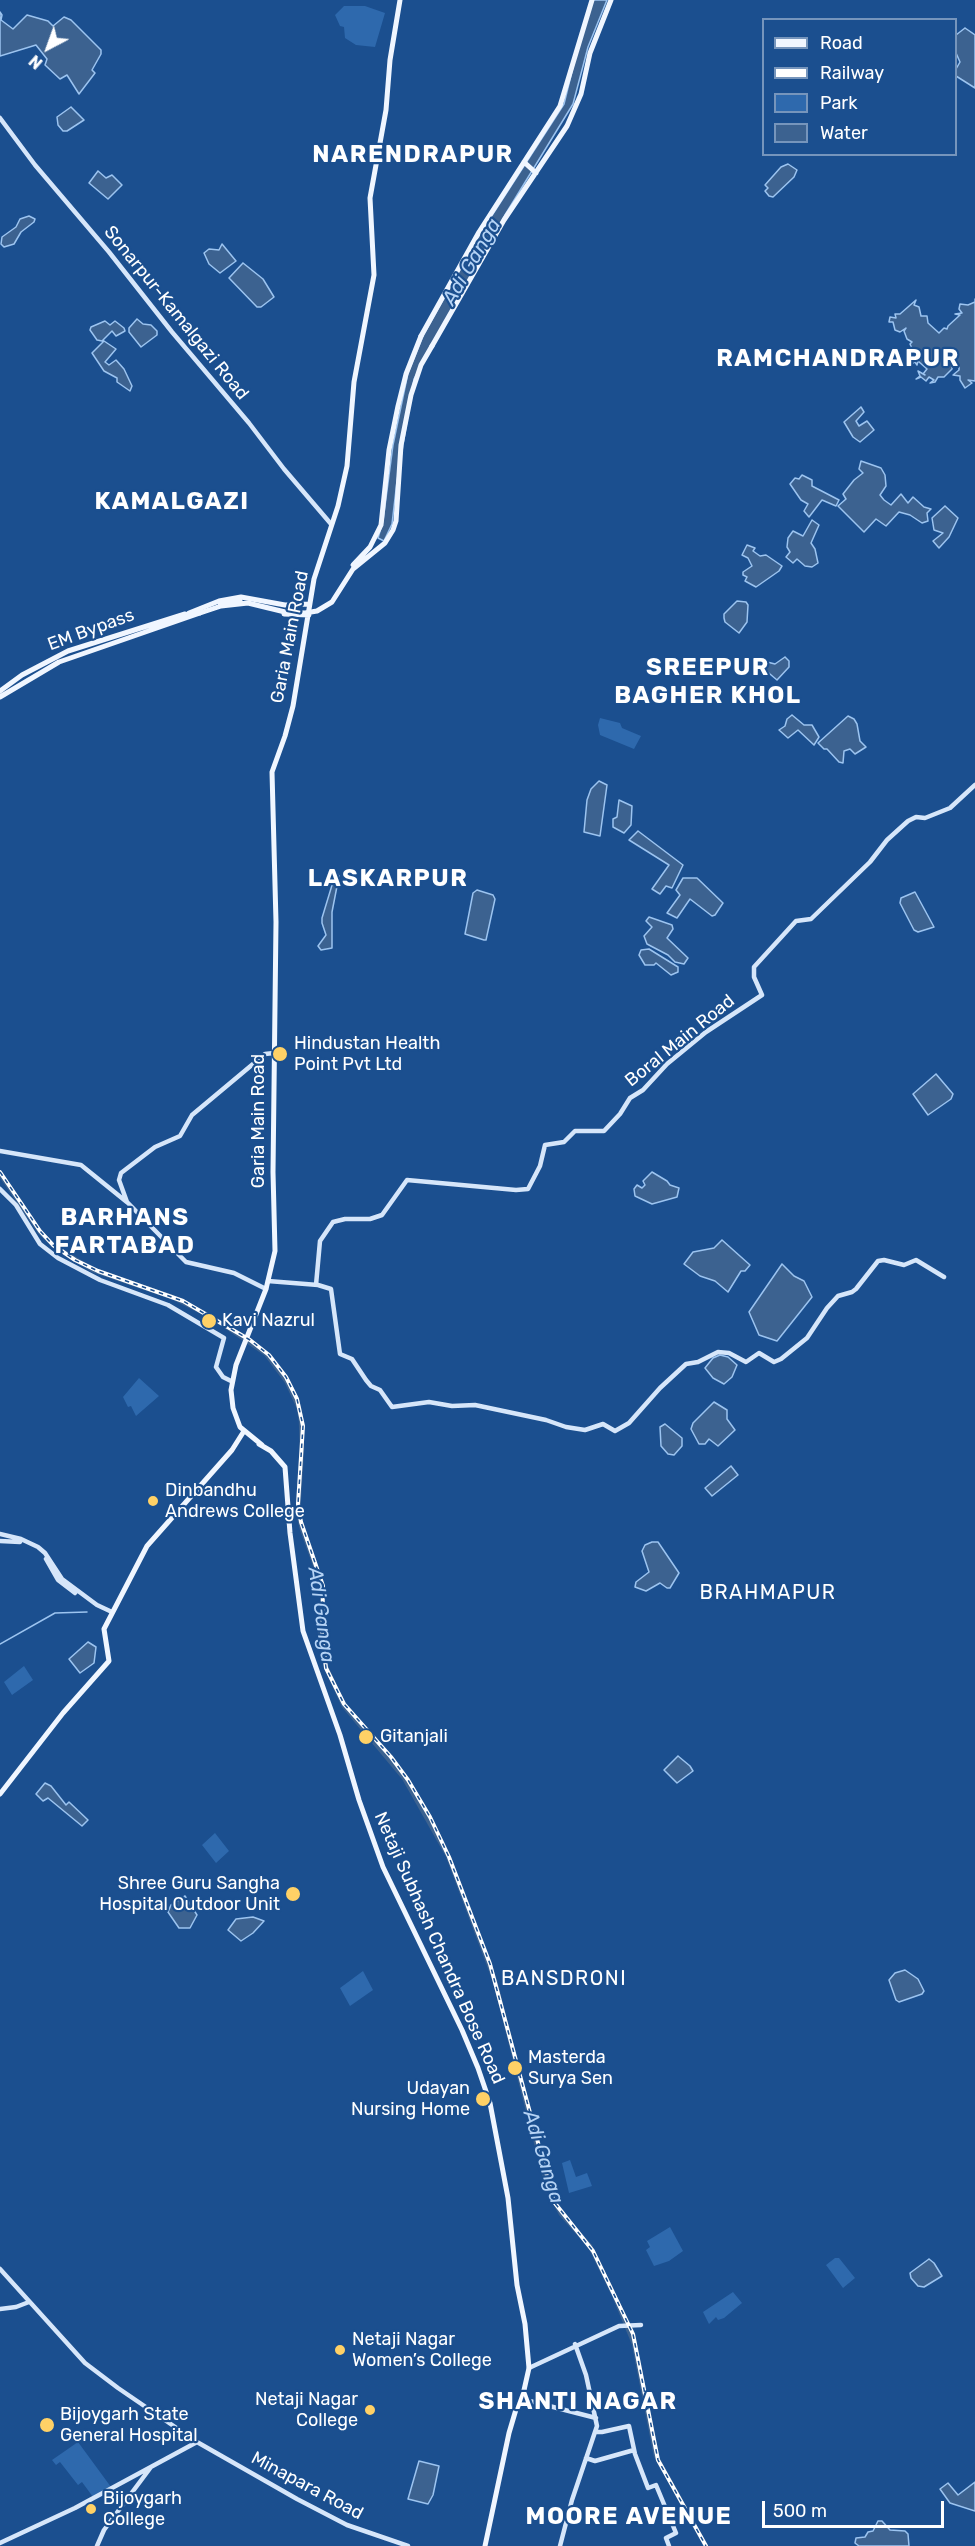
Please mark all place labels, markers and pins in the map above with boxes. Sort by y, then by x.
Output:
place label: Hindustan Health Point Pvt Ltd [294,1033,440,1076]
marker: Hindustan Health Point Pvt Ltd [271,1045,289,1063]
place label: Kavi Nazrul [222,1310,315,1332]
marker: Kavi Nazrul [200,1312,218,1330]
place label: Dinbandhu Andrews College [165,1480,305,1522]
marker: Dinbandhu Andrews College [146,1494,160,1508]
place label: Gitanjali [380,1726,448,1748]
marker: Gitanjali [357,1728,375,1746]
place label: Shree Guru Sangha Hospital Outdoor Unit [99,1873,280,1916]
marker: Shree Guru Sangha Hospital Outdoor Unit [284,1885,302,1903]
place label: Masterda Surya Sen [528,2047,613,2090]
marker: Masterda Surya Sen [506,2059,524,2077]
place label: Udayan Nursing Home [351,2078,470,2120]
marker: Udayan Nursing Home [474,2090,492,2108]
place label: Netaji Nagar Women’s College [352,2329,492,2372]
marker: Netaji Nagar Women’s College [333,2343,347,2357]
place label: Netaji Nagar College [255,2389,358,2432]
marker: Netaji Nagar College [363,2403,377,2417]
place label: Bijoygarh State General Hospital [60,2404,198,2446]
marker: Bijoygarh State General Hospital [38,2416,56,2434]
place label: Bijoygarh College [103,2488,182,2530]
marker: Bijoygarh College [84,2502,98,2516]

